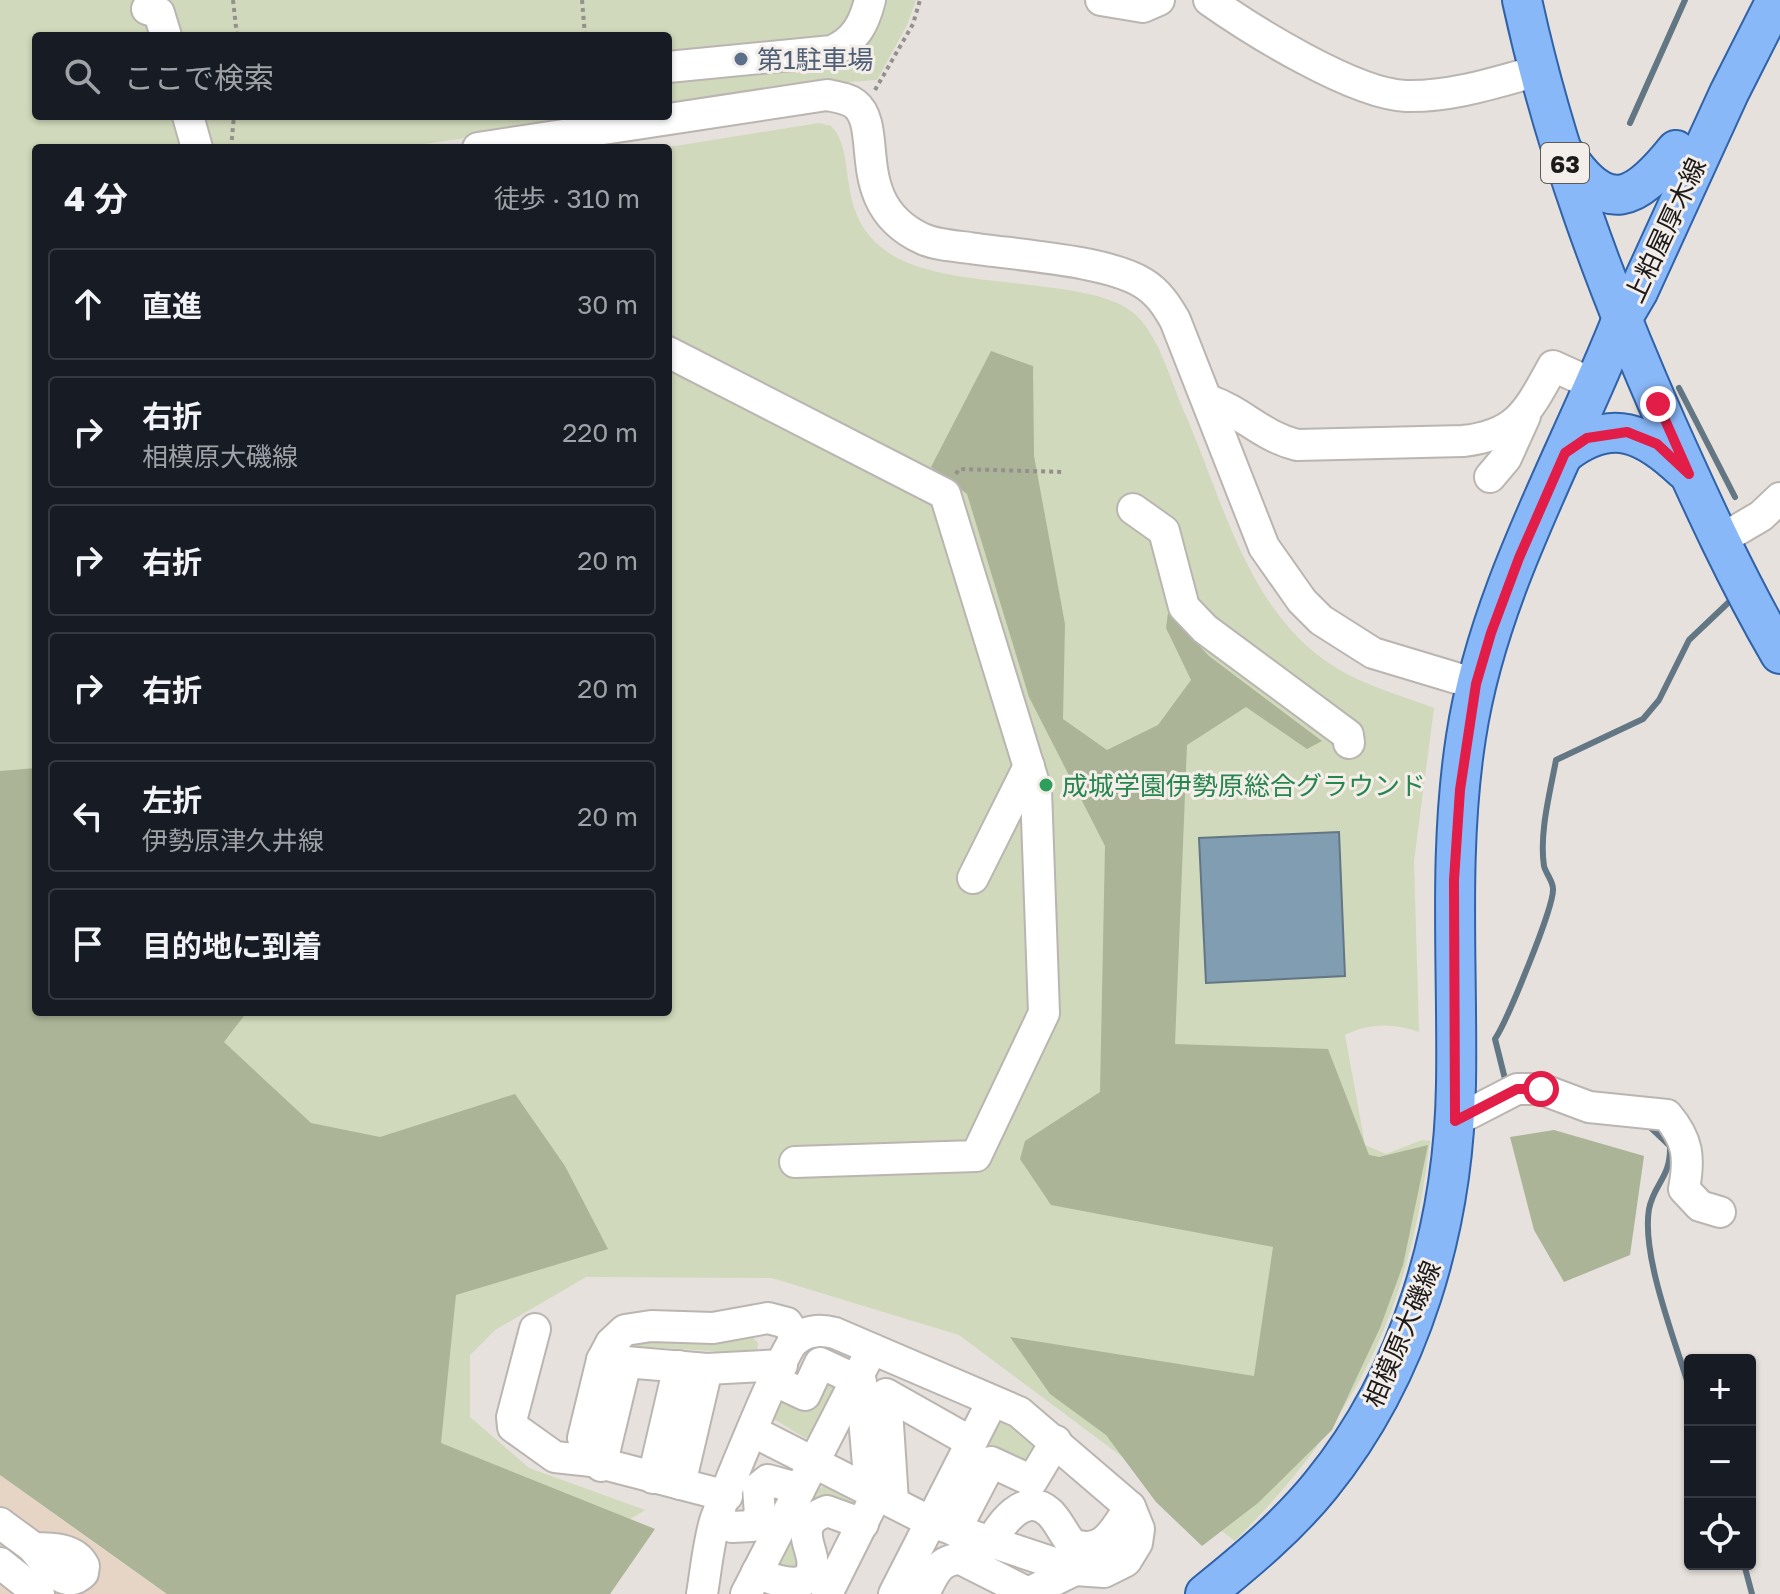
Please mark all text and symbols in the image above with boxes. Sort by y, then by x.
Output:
search box [32,32,672,120]
place label: 第1駐車場 [757,44,874,75]
marker: 第1駐車場 [732,50,750,68]
icon: search [60,54,104,98]
text: ここで検索 [124,60,274,96]
road number: 63 [1541,143,1589,183]
street label: 上粕屋厚木線 [1618,153,1712,307]
text: 4 分 [64,178,128,218]
text: 徒歩 · 310 m [494,183,640,214]
icon: ahead [66,282,110,326]
text: 直進 [142,288,202,324]
text: 30 m [577,289,638,320]
route end [1640,386,1676,422]
text: 右折 [142,398,202,434]
icon: right [66,410,110,454]
text: 220 m [562,417,638,448]
text: 相模原大磯線 [142,441,298,472]
icon: right [66,538,110,582]
text: 右折 [142,544,202,580]
text: 20 m [577,545,638,576]
icon: right [66,666,110,710]
text: 右折 [142,672,202,708]
text: 20 m [577,673,638,704]
place label: 成城学園伊勢原総合グラウンド [1062,770,1426,801]
marker: 成城学園伊勢原総合グラウンド [1037,776,1055,794]
text: 左折 [142,782,202,818]
icon: left [66,794,110,838]
text: 20 m [577,801,638,832]
text: 伊勢原津久井線 [142,825,324,856]
icon: arrive [66,922,110,966]
text: 目的地に到着 [142,928,322,964]
route start [1523,1071,1559,1107]
street label: 相模原大磯線 [1357,1256,1447,1412]
map controls [1684,1354,1756,1570]
button: + [1684,1354,1756,1426]
button: − [1684,1426,1756,1498]
button: locate [1684,1498,1756,1570]

